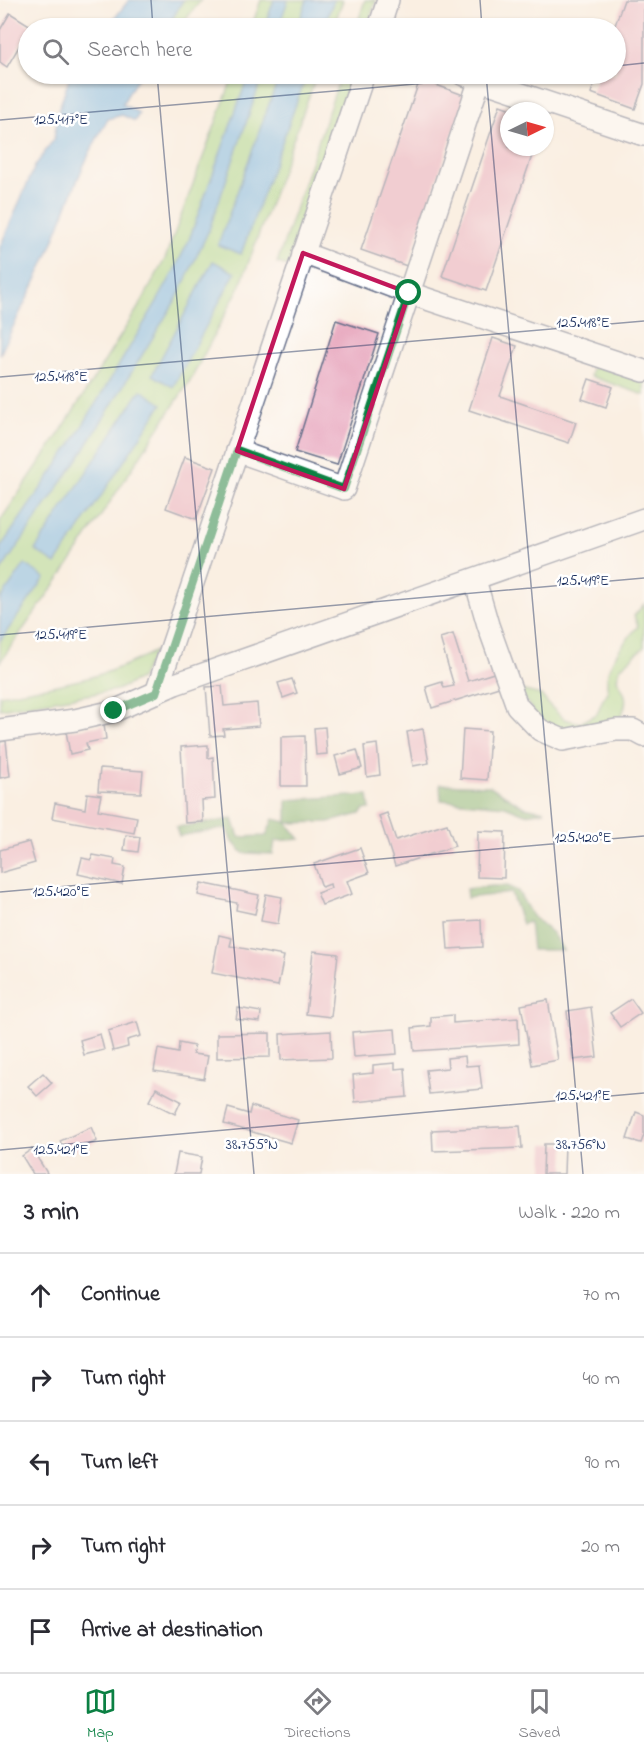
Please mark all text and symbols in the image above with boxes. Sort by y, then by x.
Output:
search box [18,18,626,84]
icon: search [39,35,72,68]
text: Search here [87,35,192,67]
north arrow [500,102,554,156]
text: 125.417°E [34,109,88,131]
route start [395,279,421,305]
text: 125.418°E [556,312,610,334]
text: 125.418°E [34,366,88,388]
text: 125.419°E [557,570,609,592]
text: 125.419°E [35,624,87,646]
route end [100,697,126,723]
text: 125.420°E [554,827,612,849]
text: 125.420°E [32,881,90,903]
text: 125.421°E [555,1085,611,1107]
text: 38.755°N [226,1134,278,1156]
text: 38.756°N [556,1134,606,1156]
text: 125.421°E [33,1139,89,1161]
text: 3 min [24,1194,79,1232]
text: Walk · 220 m [518,1199,620,1228]
icon: ahead [24,1279,57,1312]
text: Continue [81,1279,160,1311]
text: 70 m [583,1281,620,1310]
icon: right [24,1363,57,1396]
text: Turn right [81,1363,166,1395]
text: 40 m [583,1365,620,1394]
icon: left [24,1447,57,1480]
text: Turn left [81,1447,158,1479]
text: 90 m [585,1449,620,1478]
icon: right [24,1531,57,1564]
text: Turn right [81,1531,166,1563]
text: 20 m [581,1533,620,1562]
icon: arrive [24,1615,57,1648]
text: Arrive at destination [81,1615,263,1647]
tab: Map [84,1685,117,1745]
tab: Directions [284,1685,351,1745]
tab: Saved [518,1685,560,1745]

